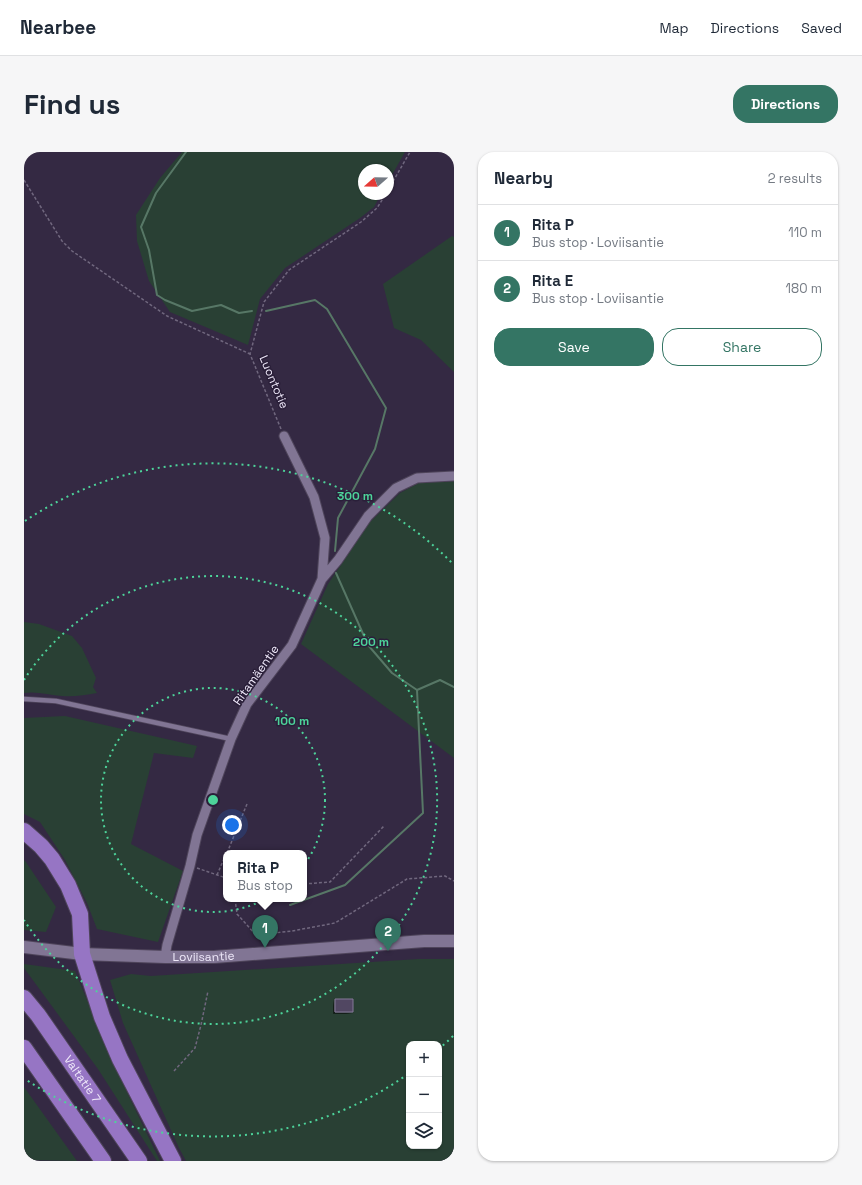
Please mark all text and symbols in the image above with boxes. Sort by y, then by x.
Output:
text: Nearbee [20,15,96,40]
text: Map [659,19,689,37]
text: Directions [711,19,779,37]
text: Saved [801,19,842,37]
button: Directions [733,85,838,123]
text: Find us [24,86,121,122]
north arrow [358,164,394,200]
text: Nearby [494,167,553,189]
text: 2 results [768,170,822,187]
text: Rita P [532,215,574,234]
text: 1 [504,224,510,241]
text: 110 m [788,224,822,241]
text: Bus stop · Loviisantie [532,234,664,251]
text: Rita E [532,271,573,290]
text: 2 [503,280,511,297]
text: 180 m [786,280,822,297]
text: Bus stop · Loviisantie [532,290,664,307]
button: Save [494,328,654,366]
button: Share [662,328,822,366]
street label: Luontotie [256,353,292,411]
text: 300 m [337,488,373,504]
text: 200 m [353,634,389,650]
street label: Ritamäentie [229,642,283,708]
text: 100 m [275,713,309,729]
centre of rings [206,793,220,807]
your location [222,815,242,835]
popup [223,850,307,902]
text: Rita P [237,858,279,877]
text: Bus stop [237,877,293,894]
pin: 1 [252,915,278,948]
pin: 2 [375,918,401,951]
street label: Loviisantie [173,947,235,965]
map controls [406,1041,442,1149]
button: + [406,1041,442,1077]
street label: Valtatie 7 [60,1052,105,1106]
button: − [406,1077,442,1113]
button: layers [406,1113,442,1149]

